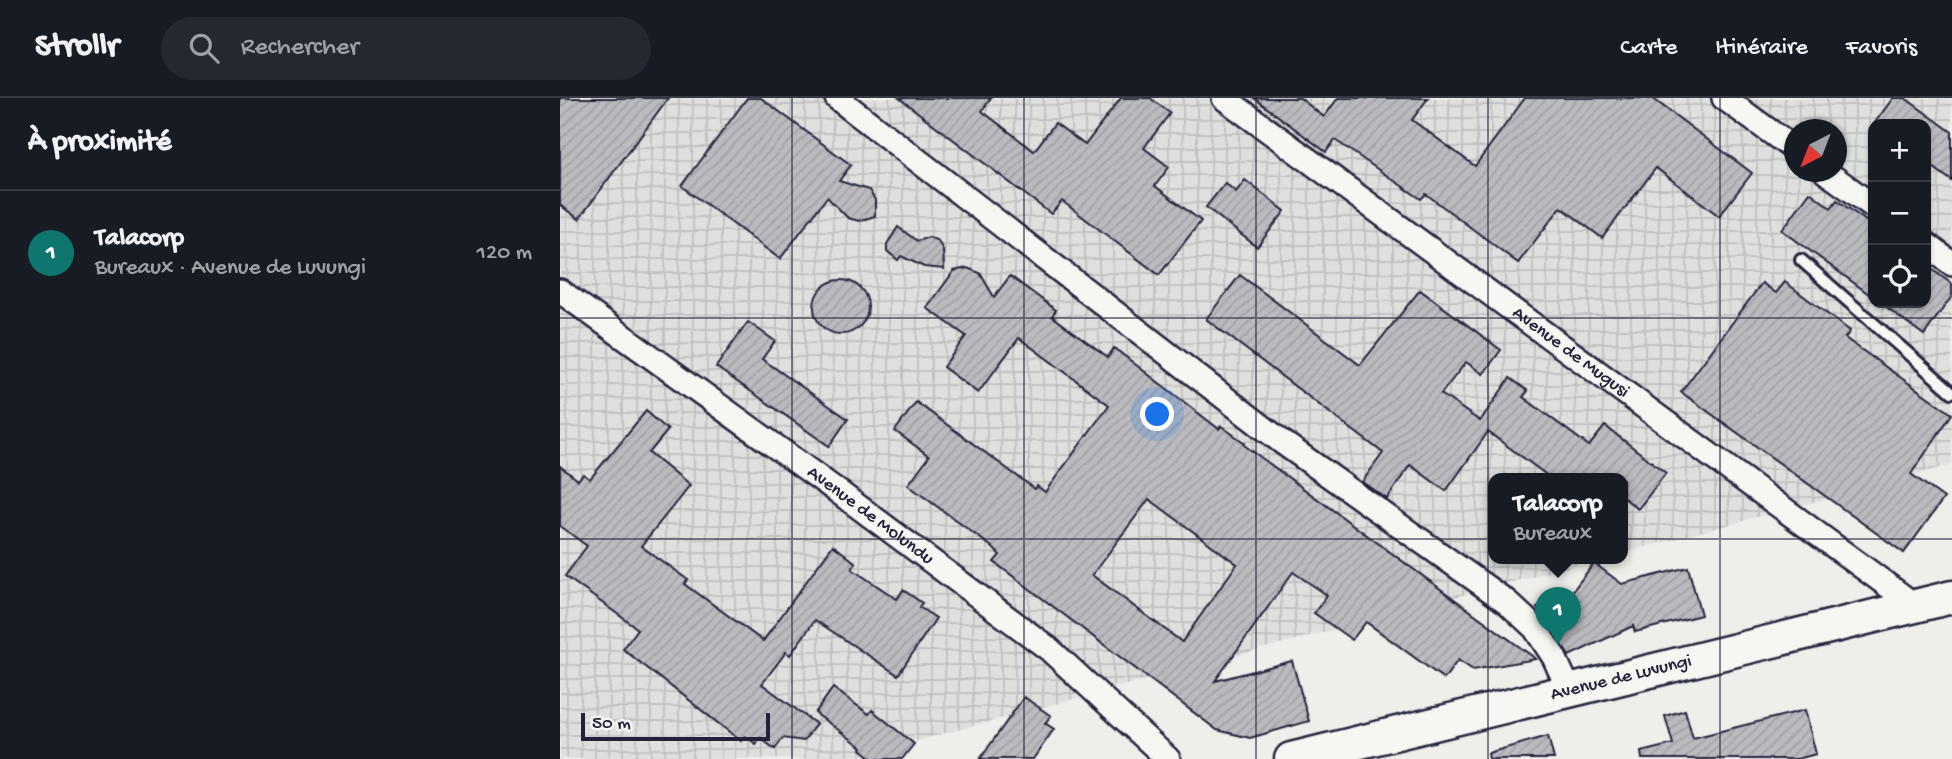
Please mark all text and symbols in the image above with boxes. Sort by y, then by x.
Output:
search box [161,17,651,80]
text: Strollr [35,29,119,67]
icon: search [185,29,223,67]
text: Rechercher [241,33,359,64]
text: Carte [1620,34,1677,63]
text: Itinéraire [1715,34,1808,63]
text: Favoris [1846,34,1917,63]
north arrow [1784,119,1847,182]
map controls [1868,119,1931,308]
button: + [1868,119,1931,182]
text: À proximité [28,126,172,161]
button: − [1868,182,1931,245]
text: Talacorp [95,224,184,255]
text: 1 [46,240,56,267]
text: 120 m [477,240,532,267]
button: locate [1868,245,1931,308]
text: Bureaux · Avenue de Luvungi [95,255,366,282]
street label: Avenue de Mugusi [1507,302,1634,403]
your location [1140,397,1174,431]
street label: Avenue de Molundu [802,461,938,570]
popup [1488,473,1628,564]
text: Talacorp [1514,490,1602,521]
text: Bureaux [1514,521,1592,548]
pin: 1 [1535,587,1581,645]
street label: Avenue de Luvungi [1548,650,1694,706]
scale bar [581,710,770,742]
text: 50 m [592,713,631,736]

